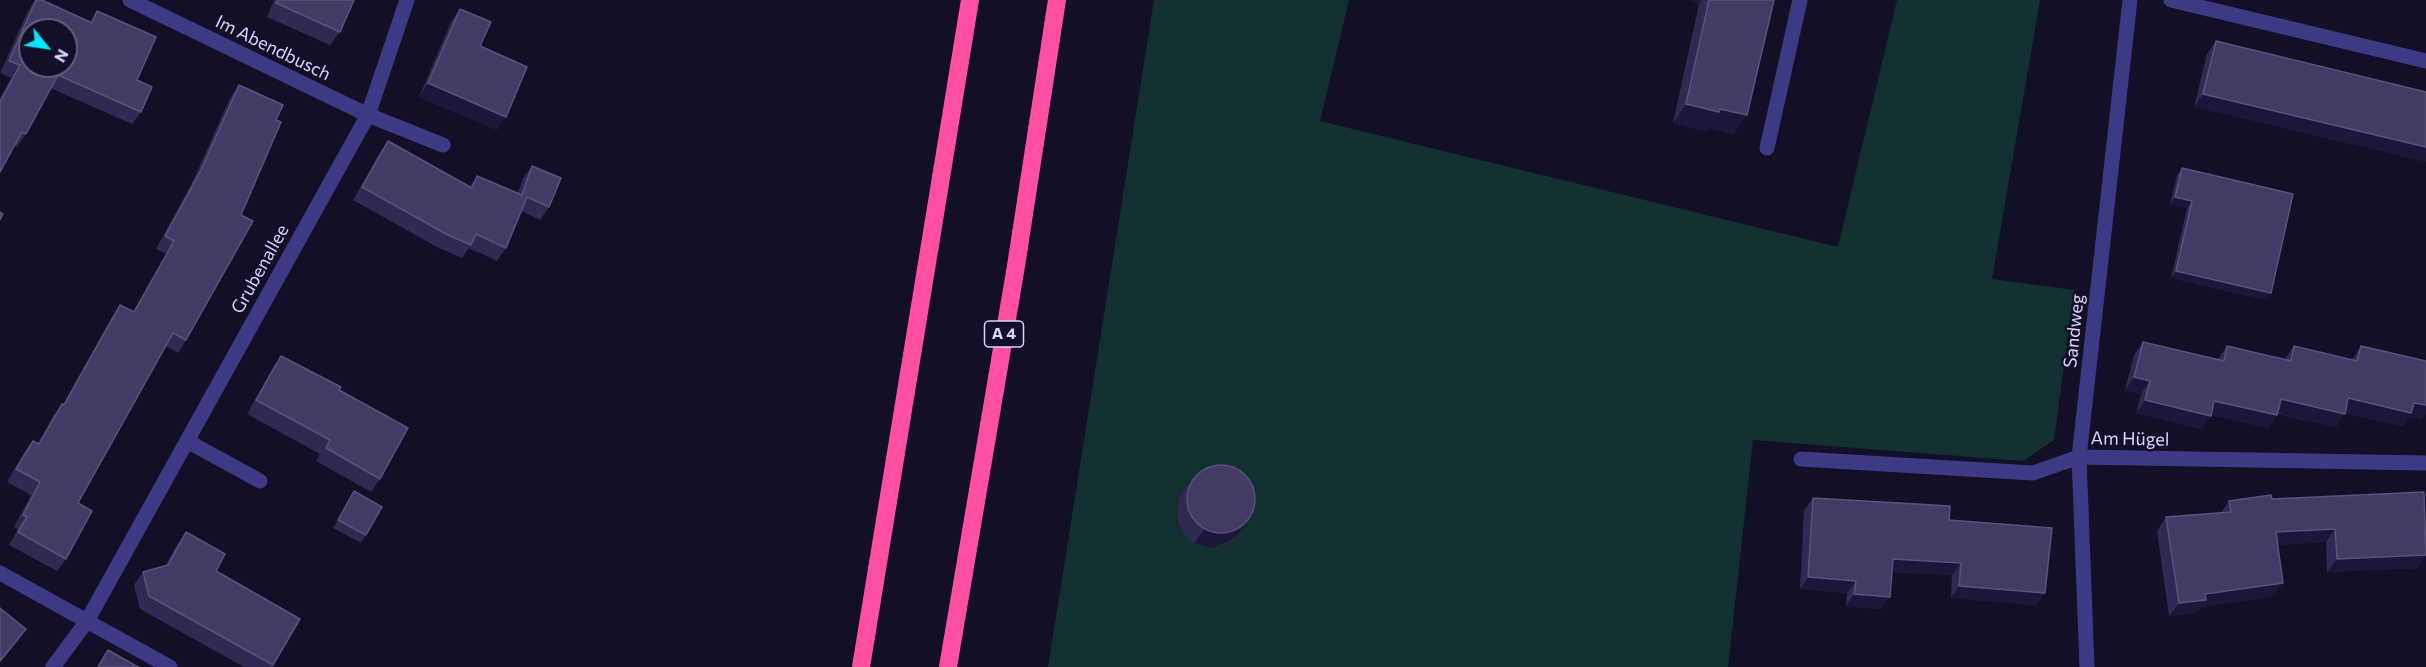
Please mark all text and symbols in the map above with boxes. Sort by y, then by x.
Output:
street label: Im Abendbusch [212,11,334,85]
north arrow [18,18,78,78]
text: N [51,46,74,66]
street label: Grubenallee [227,221,293,317]
street label: Sandweg [2059,293,2089,369]
road number: A 4 [984,321,1024,347]
street label: Am Hügel [2090,428,2170,450]

